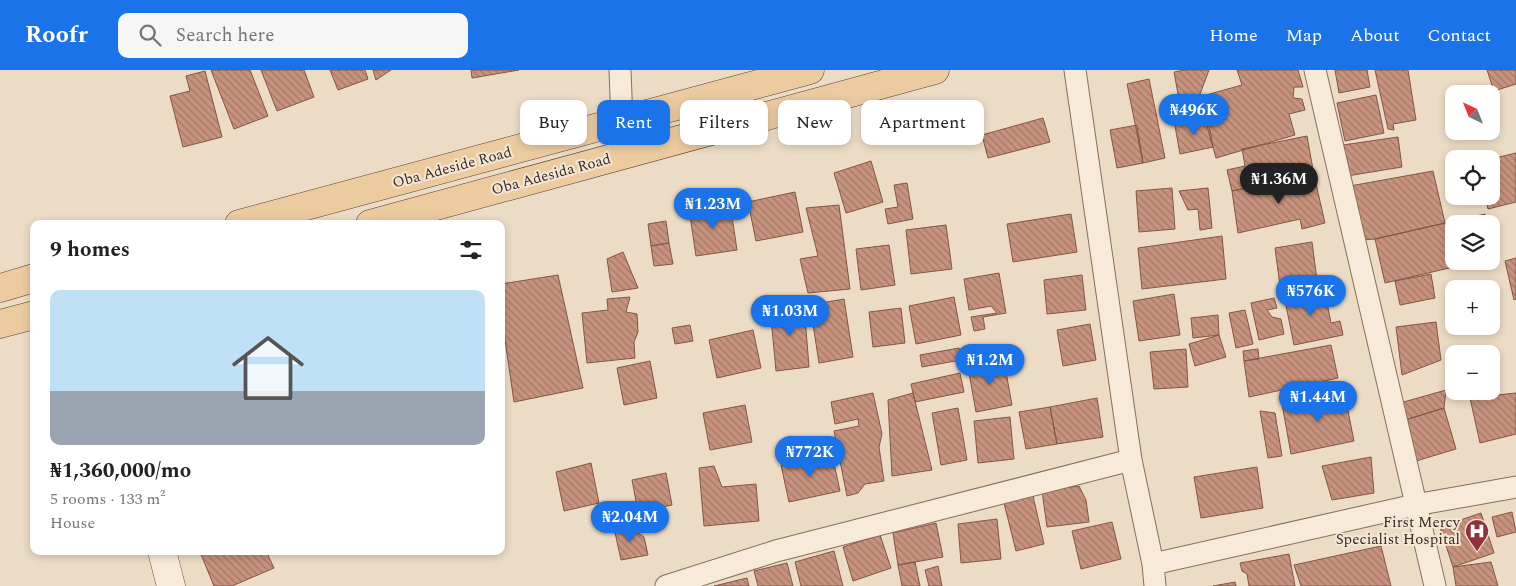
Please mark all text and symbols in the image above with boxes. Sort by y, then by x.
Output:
search box [118,13,468,58]
text: Roofr [25,17,88,53]
icon: search [136,21,164,49]
text: Search here [176,21,274,50]
text: Home [1209,22,1258,49]
text: Map [1286,22,1322,49]
text: About [1350,22,1400,49]
text: Contact [1428,22,1491,49]
north arrow [1445,85,1500,140]
map controls [1445,85,1500,400]
pin: ₦496K [1159,93,1229,136]
text: ₦496K [1170,98,1218,122]
chip: Buy [520,100,587,145]
chip: Rent [597,100,670,145]
chip: Filters [680,100,768,145]
chip: New [778,100,851,145]
chip: Apartment [861,100,984,145]
street label: Oba Adeside Road [390,141,514,194]
street label: Oba Adesida Road [489,147,613,201]
button: locate [1445,150,1500,205]
pin: ₦1.36M [1238,162,1320,205]
text: ₦1.36M [1251,167,1307,191]
pin: ₦1.23M [672,188,754,230]
text: ₦1.23M [685,192,741,216]
button: layers [1445,215,1500,270]
text: 9 homes [50,234,130,266]
icon: filters [457,236,485,264]
pin: ₦576K [1276,274,1346,317]
text: ₦576K [1287,279,1335,303]
button: + [1445,280,1500,335]
pin: ₦1.03M [749,294,831,337]
text: ₦1.03M [762,299,818,323]
icon: home [223,323,313,413]
pin: ₦1.2M [955,344,1025,386]
button: − [1445,345,1500,400]
text: ₦1.2M [966,348,1014,372]
pin: ₦1.44M [1277,380,1359,423]
text: ₦1.44M [1290,385,1346,409]
pin: ₦772K [775,436,845,478]
text: ₦772K [786,440,834,464]
text: ₦1,360,000/mo [50,455,191,487]
text: 5 rooms · 133 m² [50,487,165,511]
pin: ₦2.04M [589,500,671,543]
text: ₦2.04M [602,505,658,529]
text: House [50,511,95,535]
place label: First Mercy Specialist Hospital [1336,511,1461,551]
hospital icon: First Mercy Specialist Hospital [1464,518,1490,552]

